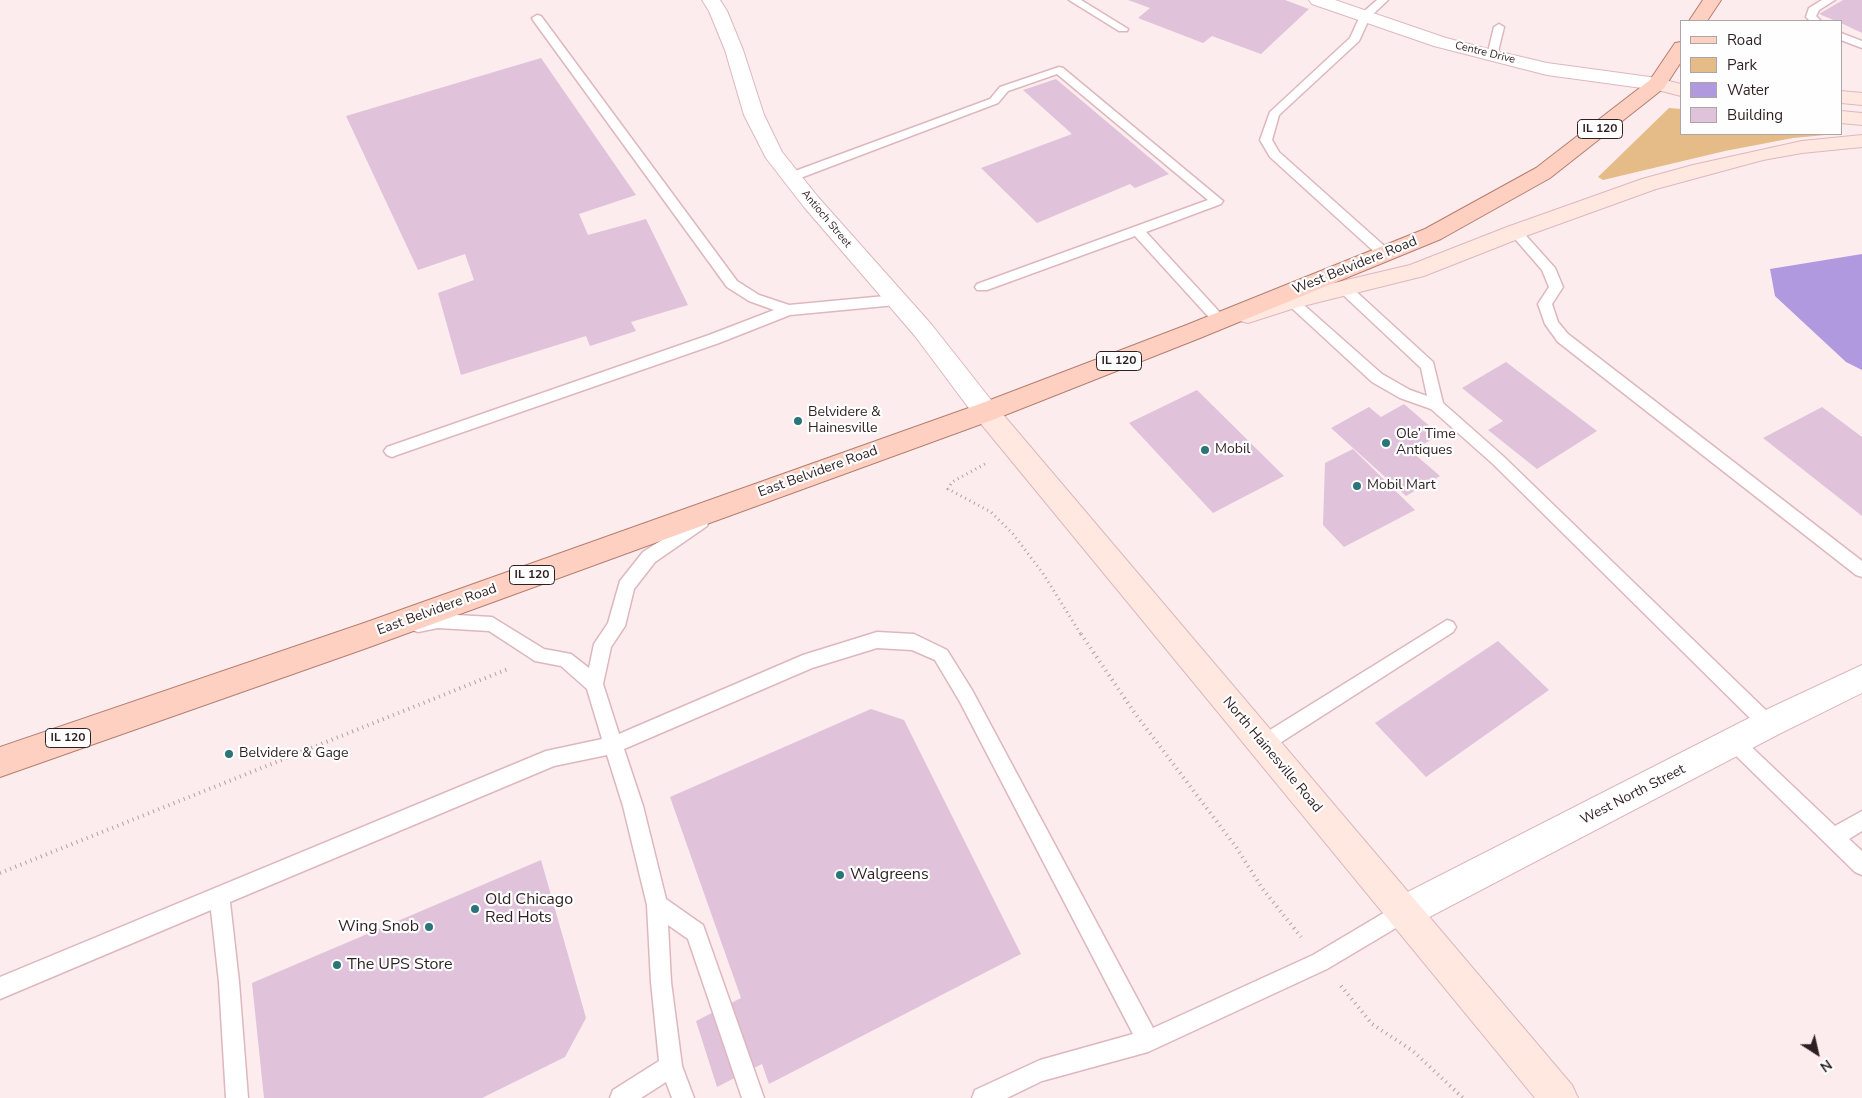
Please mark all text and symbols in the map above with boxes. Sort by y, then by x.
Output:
legend [1680,20,1842,135]
text: Road [1727,30,1762,50]
street label: Centre Drive [1454,39,1516,67]
text: Park [1727,55,1757,75]
text: Water [1727,80,1769,100]
text: Building [1727,105,1783,125]
road number: IL 120 [1578,120,1622,138]
street label: Antioch Street [798,188,854,250]
street label: West Belvidere Road [1290,233,1420,299]
road number: IL 120 [1096,352,1142,371]
place label: Belvidere & Hainesville [808,405,881,438]
marker: Belvidere & Hainesville [792,415,804,427]
place label: Ole’ Time Antiques [1396,427,1456,460]
marker: Ole’ Time Antiques [1380,437,1392,449]
place label: Mobil [1215,442,1250,458]
street label: East Belvidere Road [756,443,880,501]
marker: Mobil [1199,444,1211,456]
place label: Mobil Mart [1367,478,1436,494]
marker: Mobil Mart [1351,480,1363,492]
road number: IL 120 [510,566,554,584]
street label: East Belvidere Road [375,581,499,639]
street label: North Hainesville Road [1219,694,1325,816]
road number: IL 120 [46,728,90,748]
place label: Belvidere & Gage [239,746,348,762]
marker: Belvidere & Gage [223,748,235,760]
street label: West North Street [1578,761,1688,829]
place label: Walgreens [850,865,929,885]
marker: Walgreens [834,869,846,881]
place label: Old Chicago Red Hots [485,890,573,928]
marker: Old Chicago Red Hots [469,903,481,915]
place label: Wing Snob [338,917,419,937]
marker: Wing Snob [423,921,435,933]
place label: The UPS Store [347,955,452,975]
marker: The UPS Store [331,959,343,971]
north arrow [1792,1028,1842,1078]
text: N [1816,1055,1836,1076]

